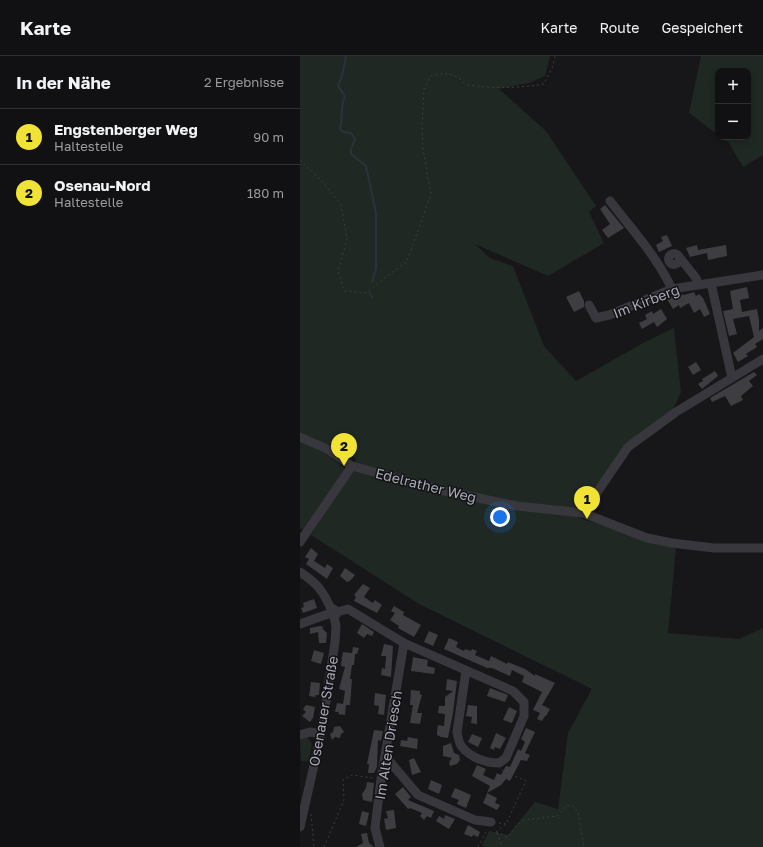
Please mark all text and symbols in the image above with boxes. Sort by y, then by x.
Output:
text: Karte [20,16,71,39]
text: Karte [541,19,577,36]
text: Route [599,19,639,36]
text: Gespeichert [661,19,743,36]
map controls [715,68,751,140]
button: + [715,68,751,104]
text: In der Nähe [16,72,111,93]
text: 2 Ergebnisse [204,74,284,90]
button: − [715,104,751,140]
text: Engstenberger Weg [54,120,198,138]
text: 1 [26,129,32,145]
text: 90 m [253,129,284,145]
text: Haltestelle [54,138,123,154]
text: Osenau-Nord [54,176,150,194]
text: 2 [25,185,33,201]
text: 180 m [247,185,284,201]
text: Haltestelle [54,194,123,210]
street label: Im Kirberg [610,281,682,321]
pin: 2 [331,433,357,466]
street label: Edelrather Weg [374,464,478,506]
pin: 1 [574,486,600,519]
your location [490,507,510,527]
street label: Osenauer Straße [305,655,341,767]
street label: Im Alten Driesch [371,689,405,801]

